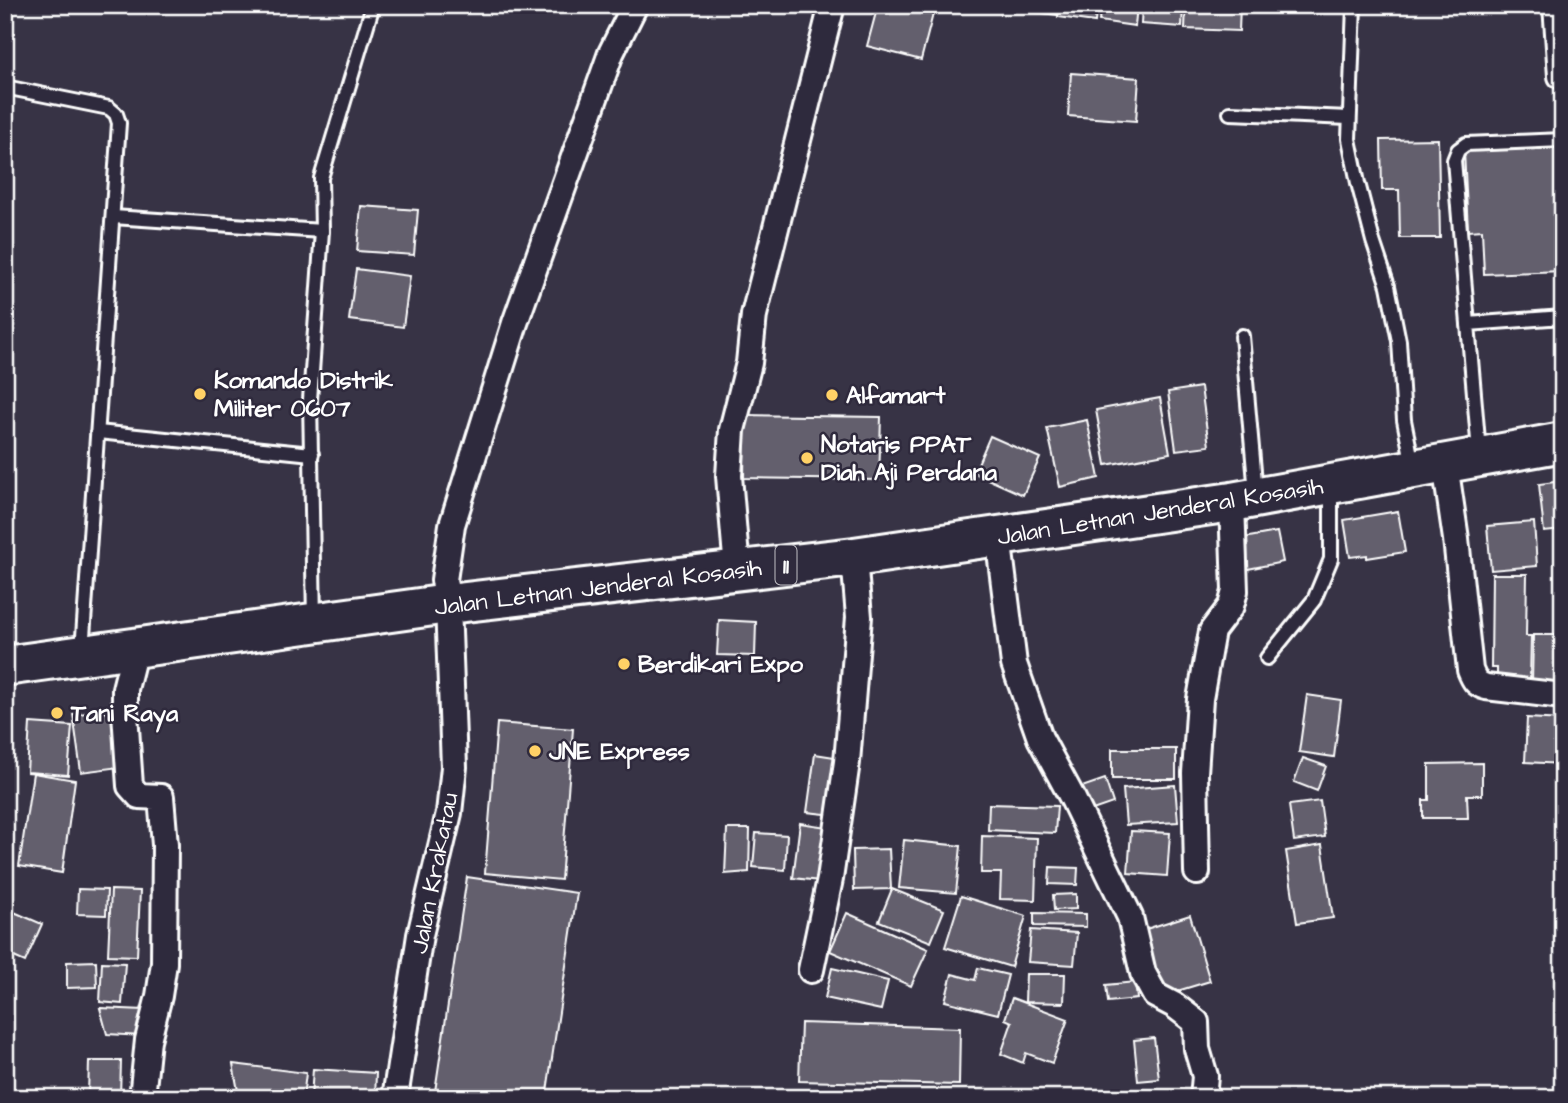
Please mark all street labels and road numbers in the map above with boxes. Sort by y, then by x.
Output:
street label: Jalan Letnan Jenderal Kosasih [995,469,1326,555]
road number: 11 [776,545,796,584]
street label: Jalan Letnan Jenderal Kosasih [433,551,764,625]
street label: Jalan Krakatau [403,790,467,957]

